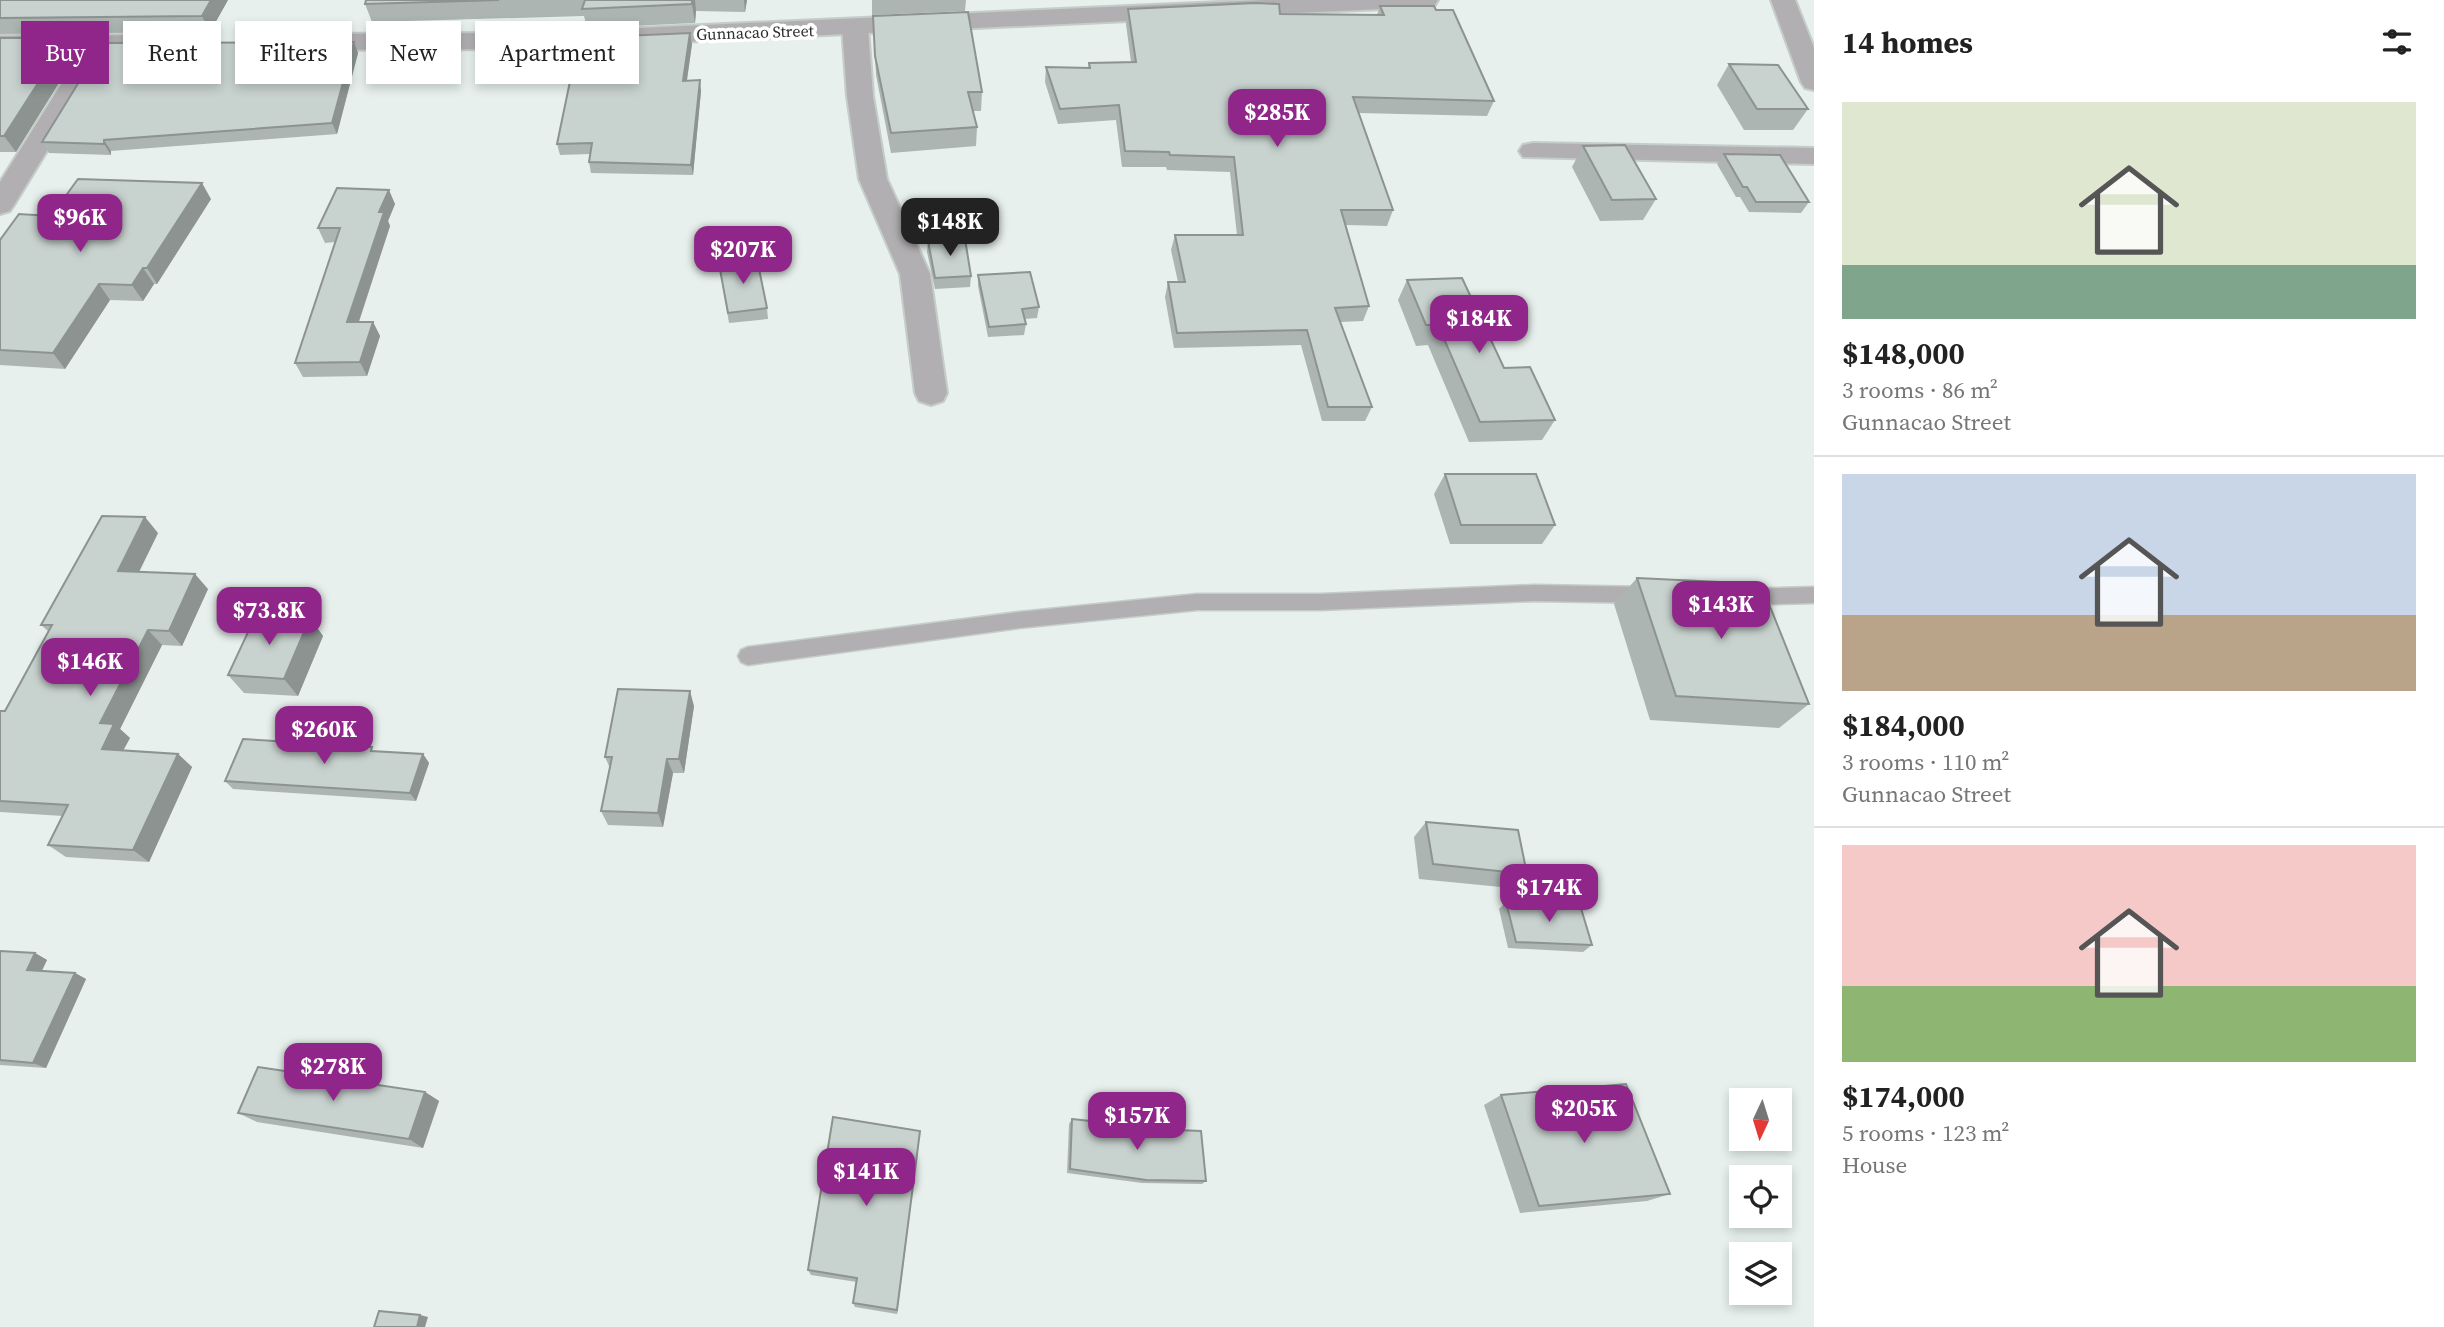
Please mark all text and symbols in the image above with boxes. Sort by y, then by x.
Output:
street label: Gunnacao Street [696,19,815,45]
chip: Buy [21,21,109,84]
chip: Rent [123,21,221,84]
chip: Filters [235,21,352,84]
chip: New [366,21,461,84]
chip: Apartment [475,21,639,84]
text: 14 homes [1842,22,1973,63]
icon: filters [2378,23,2416,61]
pin: $285K [1228,90,1326,149]
text: $285K [1244,96,1310,128]
icon: home [2066,147,2192,273]
pin: $96K [39,194,121,254]
pin: $148K [901,198,999,258]
text: $96K [53,201,107,233]
text: $148K [917,205,983,237]
pin: $207K [694,226,792,286]
text: $207K [710,233,776,265]
pin: $184K [1430,296,1528,355]
text: $184K [1446,302,1512,334]
text: $148,000 [1842,333,1965,374]
text: 3 rooms · 86 m² [1842,374,1998,406]
text: Gunnacao Street [1842,406,2011,438]
icon: home [2066,519,2192,645]
pin: $143K [1672,582,1770,641]
pin: $73.8K [212,588,326,647]
text: $143K [1688,588,1754,620]
text: $73.8K [233,594,305,626]
pin: $146K [41,638,139,698]
text: $146K [57,645,123,677]
text: $184,000 [1842,705,1965,746]
pin: $260K [275,706,373,766]
text: $260K [291,713,357,745]
text: 3 rooms · 110 m² [1842,746,2009,778]
text: Gunnacao Street [1842,778,2011,810]
pin: $174K [1500,864,1598,924]
text: $174K [1516,871,1582,903]
icon: home [2066,890,2192,1016]
pin: $278K [284,1044,382,1103]
text: $278K [300,1050,366,1082]
text: $174,000 [1842,1076,1965,1117]
pin: $205K [1535,1086,1633,1145]
north arrow [1729,1088,1792,1152]
map controls [1729,1088,1792,1305]
pin: $157K [1088,1092,1186,1152]
text: $205K [1551,1092,1617,1124]
text: $157K [1104,1099,1170,1131]
text: 5 rooms · 123 m² [1842,1117,2009,1149]
pin: $141K [817,1148,915,1208]
text: House [1842,1149,1907,1181]
text: $141K [833,1155,899,1187]
button: locate [1729,1165,1792,1228]
button: layers [1729,1242,1792,1305]

